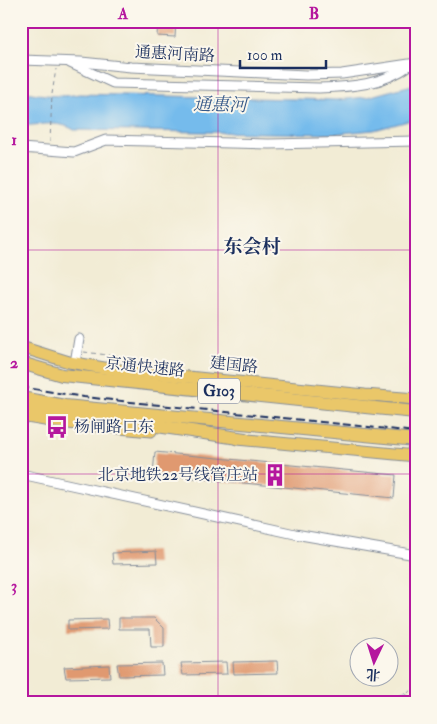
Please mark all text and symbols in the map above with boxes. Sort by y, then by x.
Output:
text: A [117,4,129,24]
text: B [309,4,319,24]
scale bar [240,38,326,70]
street label: 通惠河南路 [135,42,215,66]
text: 100 m [247,46,283,65]
water label: 通惠河 [193,93,250,117]
text: 1 [11,130,17,150]
district label: 东会村 [223,235,281,259]
text: 2 [10,353,18,373]
street label: 京通快速路 [104,353,186,381]
street label: 建国路 [209,353,259,377]
road number: G103 [198,378,240,404]
bus stop icon: 杨闸路口东 [44,414,70,440]
place label: 杨闸路口东 [74,417,154,437]
building icon: 北京地铁22号线管庄站 [262,462,288,488]
place label: 北京地铁22号线管庄站 [98,465,258,485]
text: 3 [11,576,17,596]
north arrow [350,636,400,686]
text: 北 [366,666,381,683]

